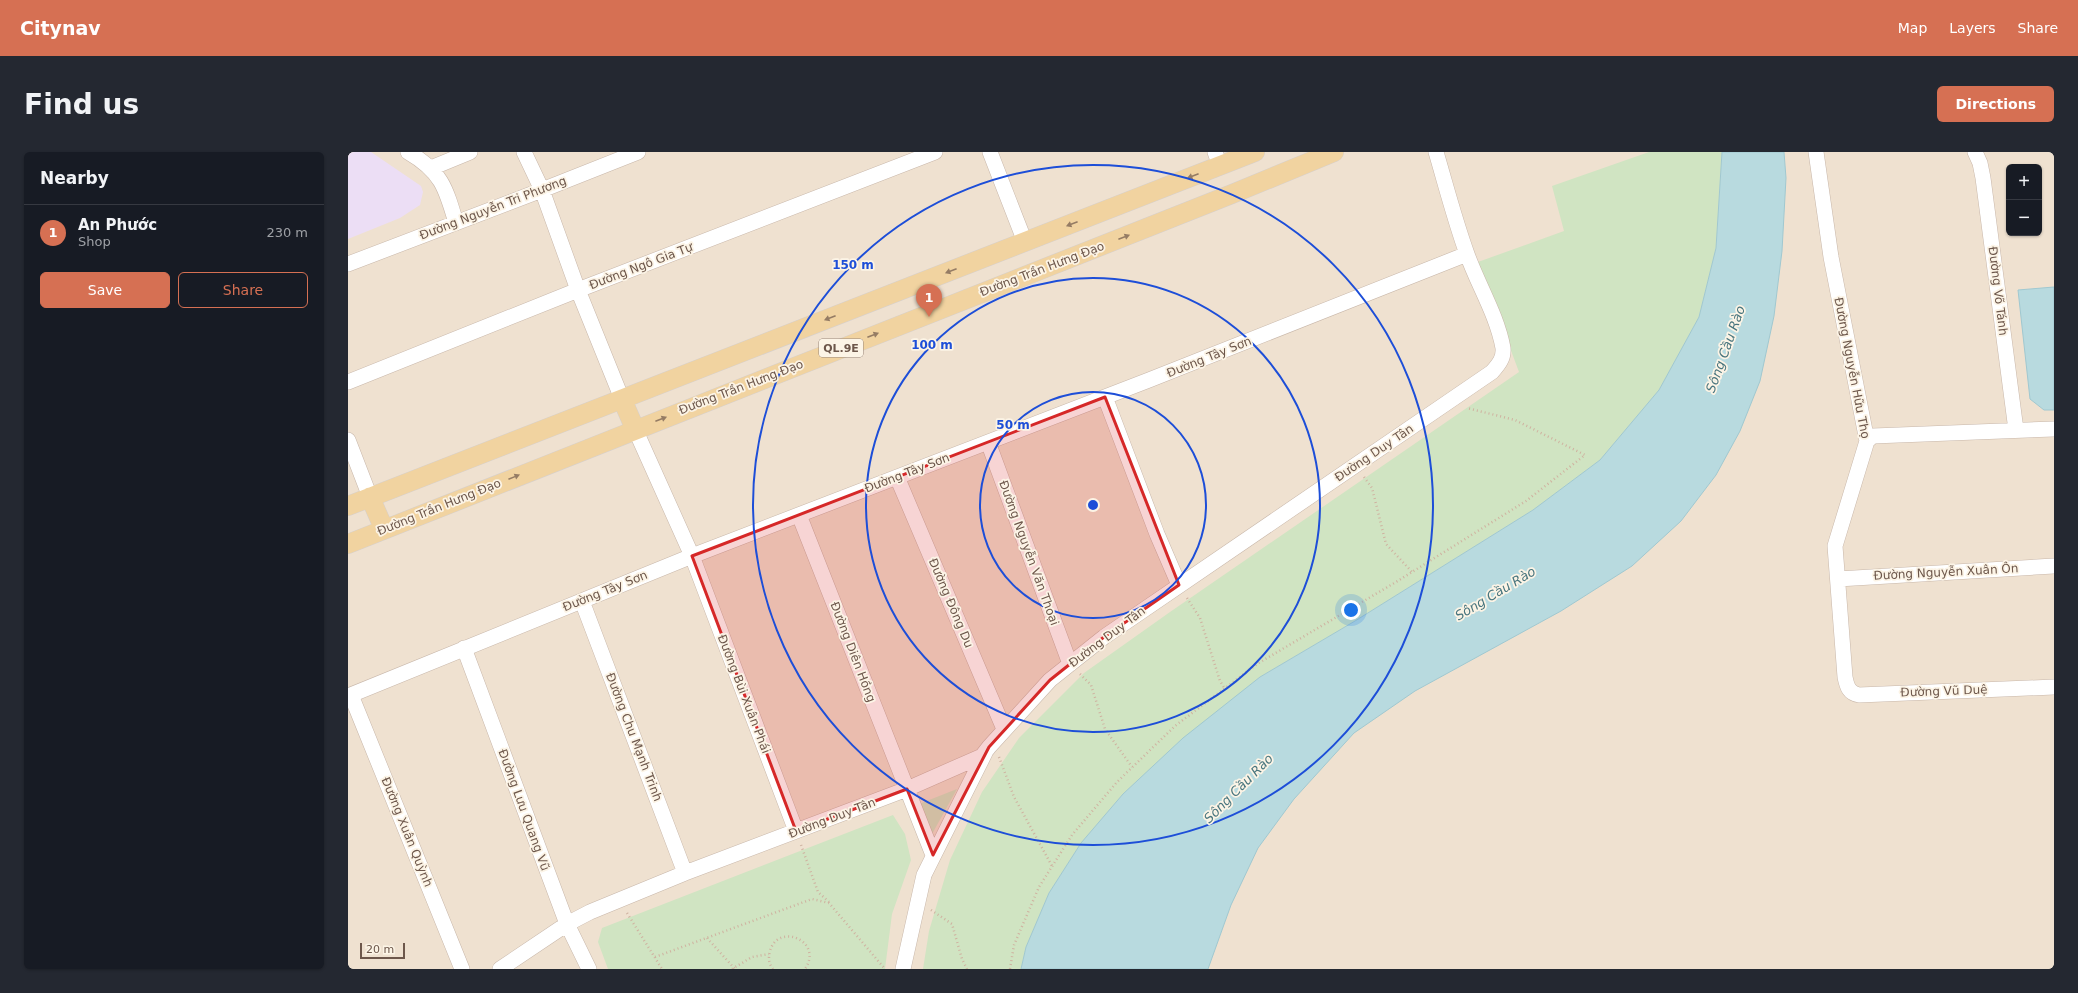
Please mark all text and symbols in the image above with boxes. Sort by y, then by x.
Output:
text: Citynav [20,17,101,39]
text: Map [1898,20,1927,36]
text: Layers [1949,20,1996,36]
text: Share [2018,20,2058,36]
button: Directions [1937,86,2054,122]
text: Find us [24,88,139,121]
map controls [2006,164,2042,236]
button: + [2006,164,2042,200]
text: Nearby [40,168,109,188]
street label: Đường Nguyễn Tri Phương [418,174,568,242]
one-way arrow [1186,174,1198,180]
button: − [2006,200,2042,236]
text: An Phước [78,216,157,234]
one-way arrow [1065,221,1077,227]
text: 1 [48,225,58,240]
text: 230 m [266,225,308,240]
one-way arrow [1119,233,1131,239]
text: Shop [78,234,111,249]
street label: Đường Ngô Gia Tự [587,239,696,292]
street label: Đường Trần Hưng Đạo [978,239,1106,299]
street label: Đường Võ Tánh [1986,246,2010,336]
text: 150 m [832,258,874,272]
one-way arrow [945,268,956,274]
button: Save [40,272,170,308]
button: Share [178,272,308,308]
pin: 1 [916,284,942,317]
street label: Đường Nguyễn Hữu Thọ [1831,296,1873,440]
water label: Sông Cầu Rào [1703,304,1748,395]
one-way arrow [823,316,835,322]
one-way arrow [868,332,880,338]
street label: Đường Tây Sơn [1165,334,1253,380]
text: 100 m [911,338,953,352]
road number: QL.9E [819,339,863,357]
street label: Đường Trần Hưng Đạo [677,357,805,417]
one-way arrow [655,415,667,421]
text: 50 m [996,418,1030,432]
street label: Đường Duy Tân [1332,421,1416,485]
street label: Đường Tây Sơn [862,450,952,496]
one-way arrow [509,474,520,480]
street label: Đường Trần Hưng Đạo [375,476,503,538]
street label: Đường Nguyễn Văn Thoại [996,479,1062,627]
centre of rings [1086,498,1100,512]
street label: Đường Đông Du [926,556,976,650]
street label: Đường Nguyễn Xuân Ôn [1873,560,2019,583]
water label: Sông Cầu Rào [1452,563,1538,623]
street label: Đường Tây Sơn [561,568,649,614]
street label: Đường Diên Hồng [827,600,879,704]
your location [1341,600,1361,620]
street label: Đường Duy Tân [1066,604,1148,670]
street label: Đường Bùi Xuân Phái [715,632,773,756]
street label: Đường Chu Mạnh Trinh [603,671,665,803]
street label: Đường Vũ Duệ [1900,682,1988,700]
street label: Đường Lưu Quang Vũ [495,747,553,873]
water label: Sông Cầu Rào [1201,751,1276,826]
street label: Đường Xuân Quỳnh [379,775,435,889]
street label: Đường Duy Tân [787,795,877,841]
scale bar [360,941,405,960]
text: 20 m [366,943,394,956]

